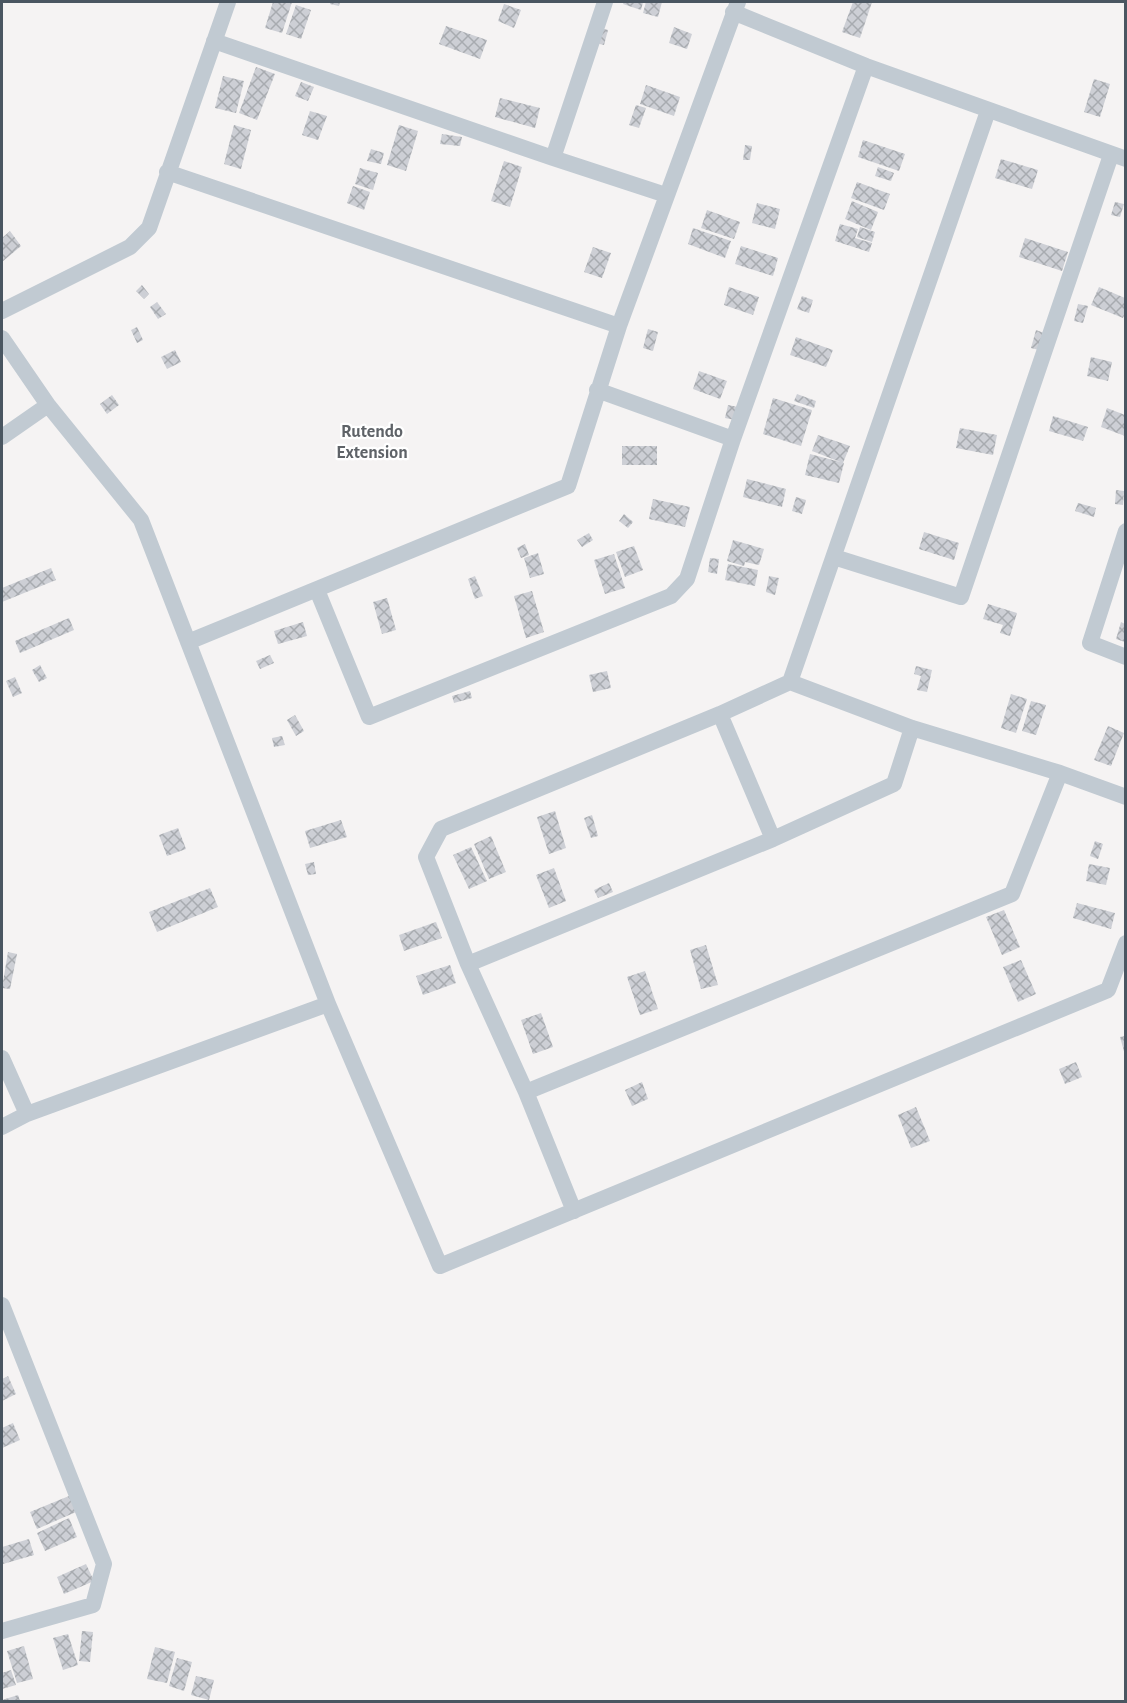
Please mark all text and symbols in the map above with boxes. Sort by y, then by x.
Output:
district label: Rutendo Extension [336,423,408,462]

